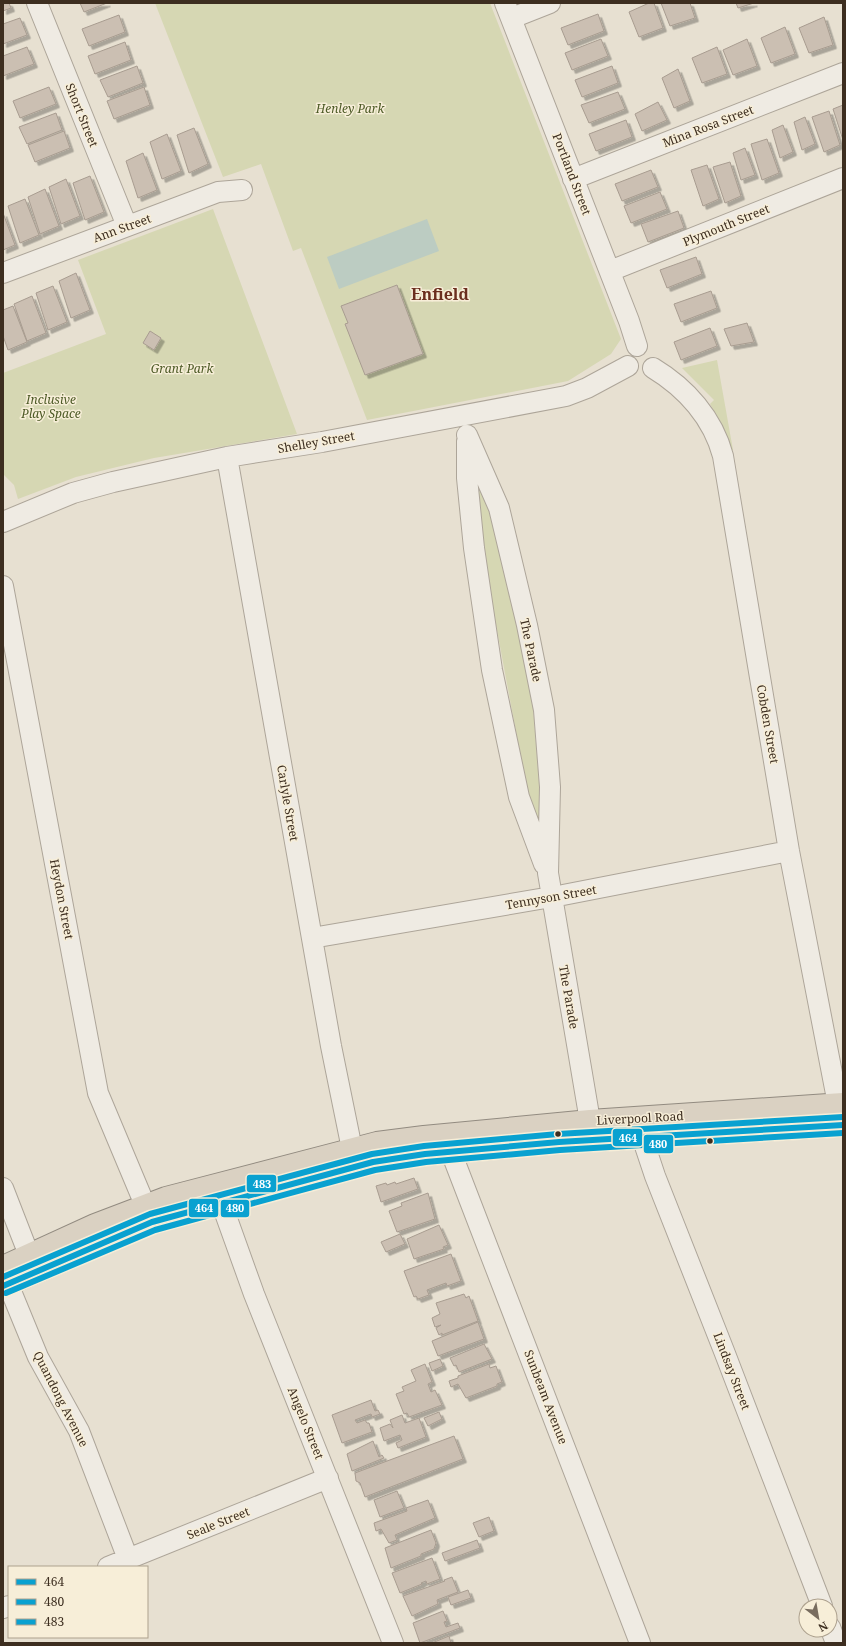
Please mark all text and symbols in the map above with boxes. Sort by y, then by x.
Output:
street label: Short Street [61,81,103,149]
park label: Henley Park [315,100,385,117]
street label: Mina Rosa Street [660,101,756,151]
street label: Portland Street [549,131,595,217]
street label: Plymouth Street [680,200,772,250]
street label: Ann Street [91,210,153,246]
district label: Enfield [411,283,470,305]
park label: Grant Park [151,360,214,377]
park label: Inclusive Play Space [20,391,81,422]
street label: Shelley Street [276,427,356,457]
street label: The Parade [516,617,546,683]
street label: Cobden Street [753,683,783,765]
street label: Carlyle Street [273,764,303,842]
street label: Heydon Street [46,857,78,941]
street label: Tennyson Street [504,881,598,913]
street label: The Parade [555,964,583,1030]
street label: Liverpool Road [596,1107,685,1129]
line badge: 464 [612,1128,643,1147]
unlabelled marker [553,1129,563,1139]
text: 464 [619,1130,637,1145]
line badge: 480 [643,1134,674,1154]
text: 480 [649,1136,667,1151]
unlabelled marker [705,1136,715,1146]
line badge: 483 [246,1174,277,1193]
text: 483 [253,1176,271,1191]
line badge: 464 [188,1198,219,1218]
line badge: 480 [220,1199,250,1218]
text: 464 [195,1200,213,1215]
text: 480 [226,1200,244,1215]
street label: Lindsay Street [709,1330,755,1412]
street label: Sunbeam Avenue [520,1347,572,1447]
street label: Quandong Avenue [29,1348,93,1450]
street label: Angelo Street [284,1384,328,1462]
street label: Seale Street [184,1503,252,1543]
legend [8,1566,148,1638]
text: 464 [44,1573,64,1590]
text: 480 [44,1593,64,1610]
north arrow [798,1598,838,1638]
text: 483 [44,1613,64,1630]
text: N [816,1618,831,1636]

